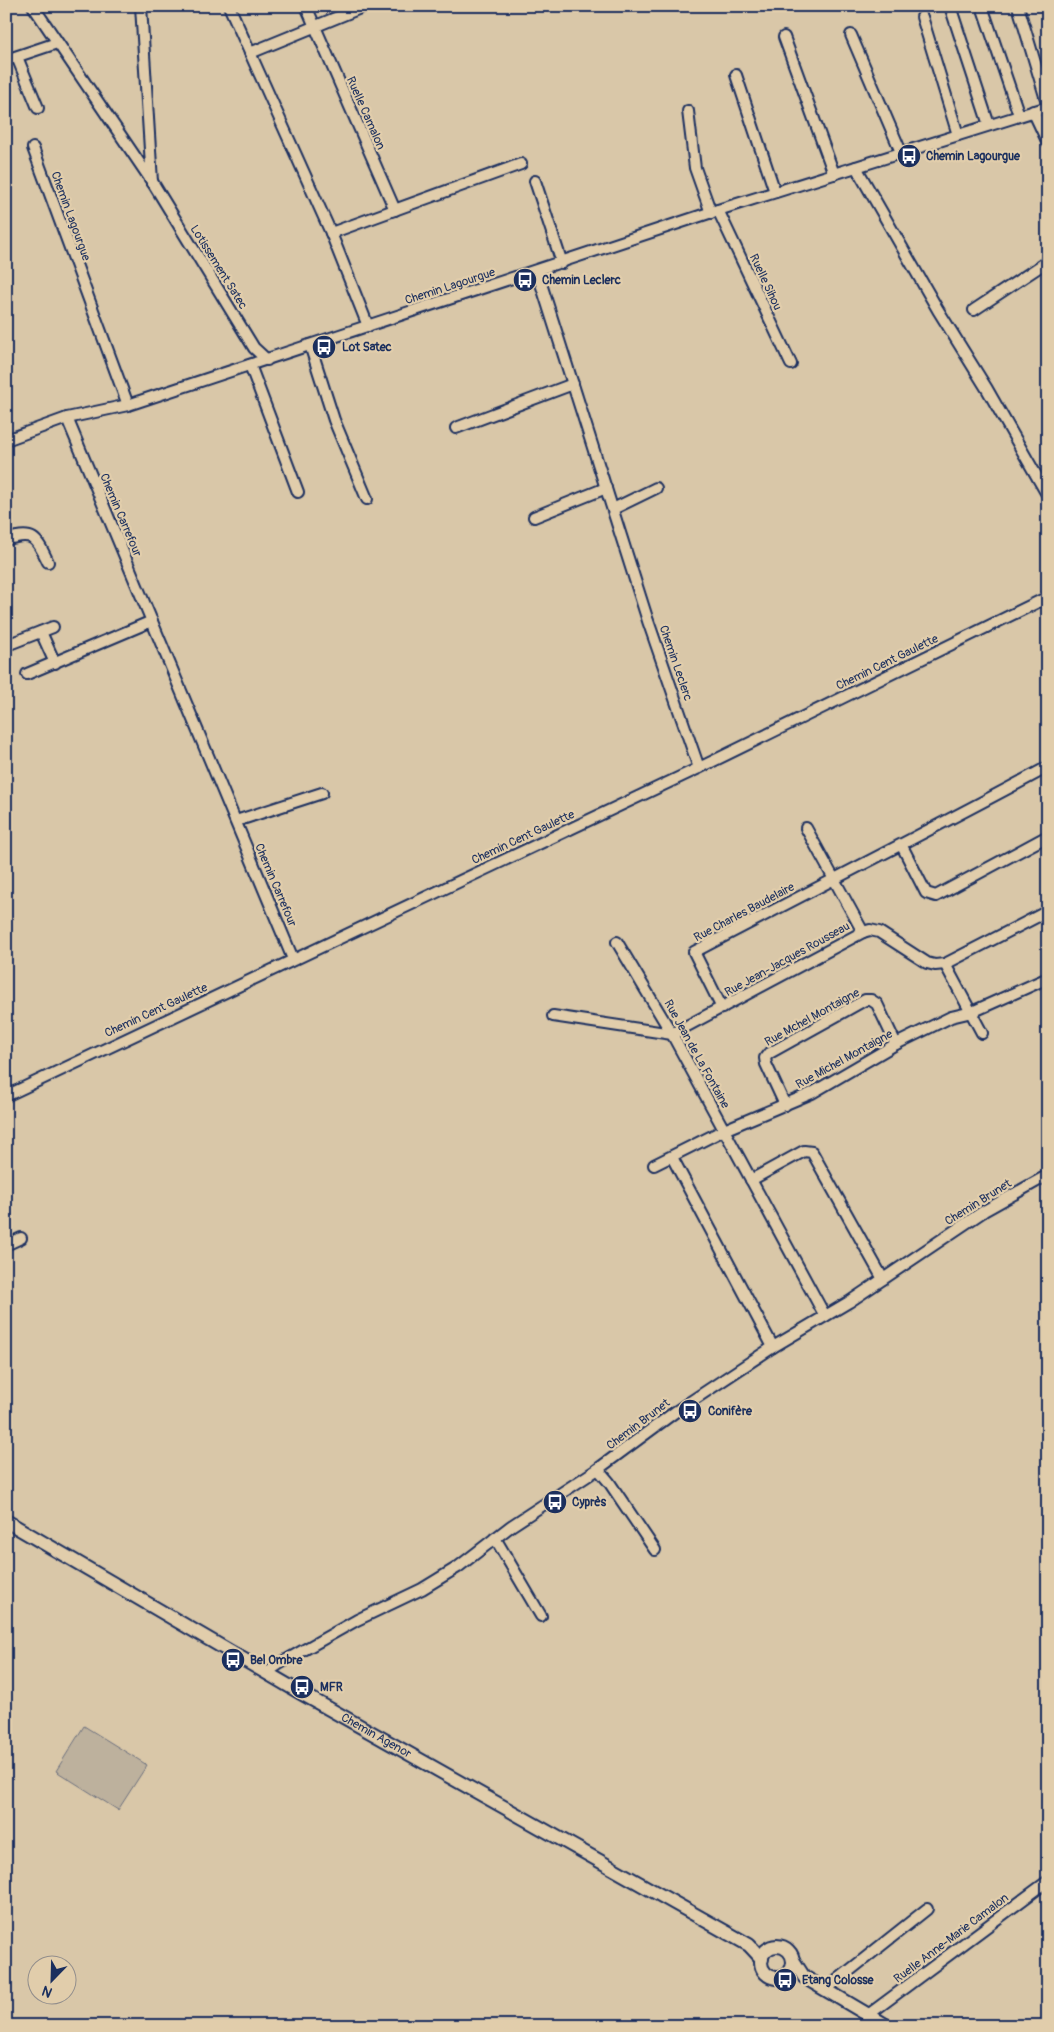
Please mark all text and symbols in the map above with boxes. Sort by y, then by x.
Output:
street label: Ruelle Camalon [343,74,388,152]
bus stop icon: Chemin Lagourgue [896,143,922,169]
place label: Chemin Lagourgue [926,149,1021,164]
street label: Chemin Lagourgue [47,169,94,263]
street label: Lotissement Satec [187,222,250,312]
street label: Ruelle Sihou [746,252,785,313]
street label: Chemin Lagourgue [403,265,497,308]
bus stop icon: Chemin Leclerc [512,267,538,293]
place label: Chemin Leclerc [542,273,621,288]
bus stop icon: Lot Satec [311,334,337,360]
place label: Lot Satec [342,340,392,355]
street label: Chemin Carrefour [96,471,145,560]
street label: Chemin Leclerc [656,623,695,703]
street label: Chemin Cent Gaulette [834,631,941,694]
street label: Chemin Cent Gaulette [469,807,577,868]
street label: Chemin Carrefour [251,841,300,930]
street label: Rue Charles Baudelaire [691,880,797,945]
street label: Rue Jean-Jacques Rousseau [722,919,852,1000]
street label: Chemin Cent Gaulette [102,980,210,1041]
street label: Rue Mchel Montaigne [762,985,862,1050]
street label: Rue Jean de La Fontaine [660,997,733,1111]
street label: Rue Michel Montaigne [793,1027,895,1092]
street label: Chemin Brunet [942,1176,1014,1229]
street label: Chemin Brunet [604,1396,673,1453]
bus stop icon: Conifère [677,1398,703,1424]
place label: Conifère [708,1404,753,1419]
bus stop icon: Cyprès [542,1489,568,1515]
place label: Cyprès [572,1495,607,1510]
bus stop icon: Bel Ombre [220,1647,246,1673]
place label: Bel Ombre [250,1653,303,1668]
bus stop icon: MFR [289,1674,315,1700]
place label: MFR [320,1680,343,1695]
street label: Chemin Agenor [338,1710,415,1762]
street label: Ruelle Anne-Marie Camalon [891,1890,1012,1986]
north arrow [28,1954,78,2004]
bus stop icon: Etang Colosse [772,1967,798,1993]
place label: Etang Colosse [802,1973,875,1988]
text: N [39,1982,55,2001]

